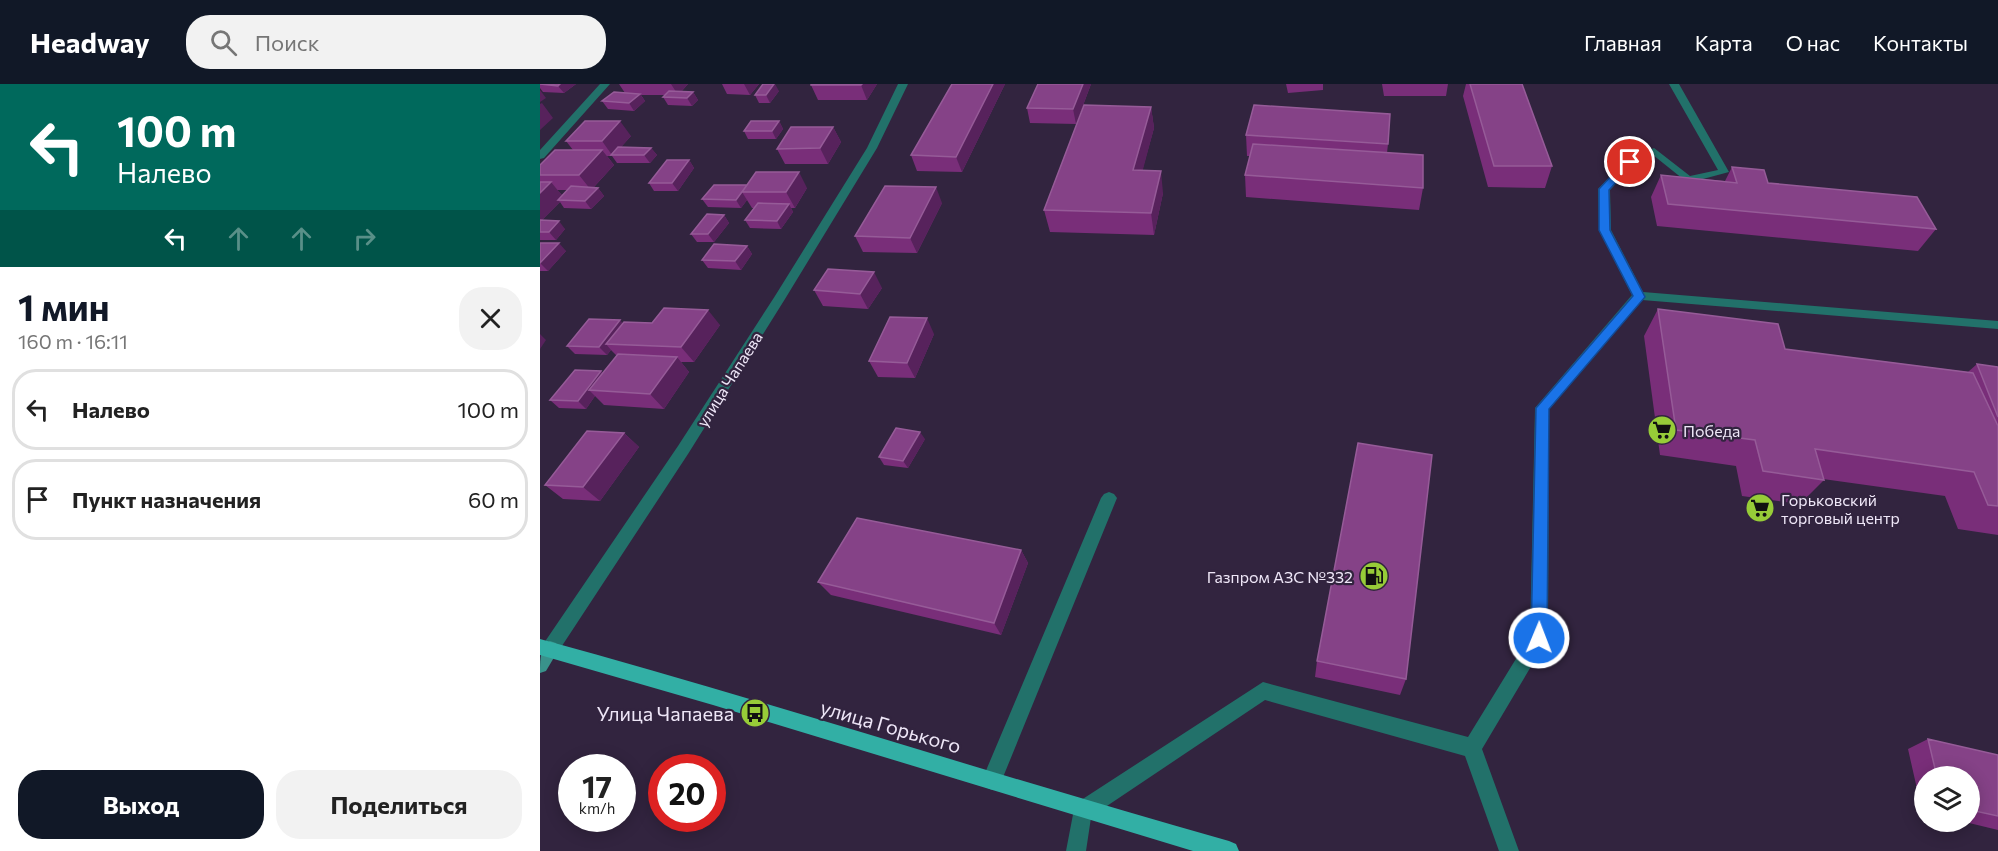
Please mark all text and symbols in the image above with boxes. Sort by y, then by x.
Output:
search box [186,15,606,69]
text: Headway [30,25,150,59]
icon: search [207,26,240,59]
text: Поиск [255,29,319,56]
text: Главная [1584,30,1662,55]
text: Карта [1695,30,1753,55]
text: О нас [1786,30,1840,55]
text: Контакты [1873,30,1968,55]
text: 100 m [117,104,237,156]
icon: left [18,108,96,186]
pin [1604,136,1655,187]
icon: arrive [1613,145,1646,178]
text: Налево [117,156,212,189]
icon: left [159,222,192,255]
icon: ahead [222,222,255,255]
icon: ahead [285,222,318,255]
icon: right [348,222,381,255]
text: 1 мин [18,284,110,328]
button: close [459,287,522,350]
street label: улица Чапаева [692,328,766,430]
text: 160 m · 16:11 [18,329,128,353]
icon: left [21,393,54,426]
text: Налево [72,396,150,423]
text: 100 m [457,396,519,423]
supermarket icon: Победа [1646,414,1678,446]
place label: Победа [1683,421,1740,440]
icon: arrive [21,483,54,516]
text: Пункт назначения [72,486,261,513]
text: 60 m [468,486,519,513]
place label: Горьковский торговый центр [1781,490,1900,527]
supermarket icon: Горьковский торговый центр [1744,492,1776,524]
fuel station icon: Газпром АЗС №332 [1358,560,1390,592]
place label: Газпром АЗС №332 [1207,567,1353,586]
position arrow [1507,606,1571,670]
street label: улица Горького [818,694,964,758]
bus stop icon: Улица Чапаева [739,697,771,729]
place label: Улица Чапаева [596,701,734,725]
speed limit sign: 20 [648,754,726,832]
map controls [1914,766,1980,832]
button: layers [1914,766,1980,832]
text: 17 [582,767,612,804]
button: Выход [18,770,264,839]
button: Поделиться [276,770,522,839]
text: km/h [579,799,615,817]

